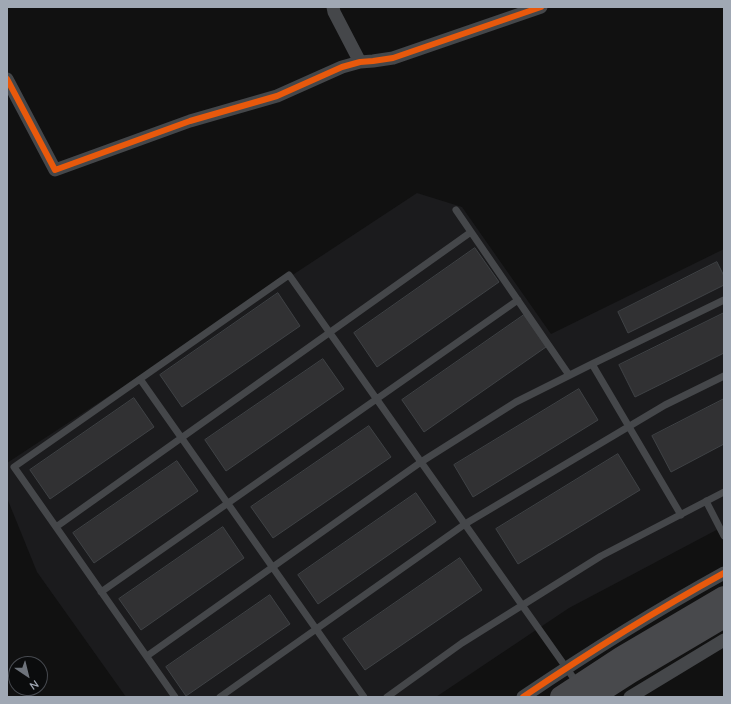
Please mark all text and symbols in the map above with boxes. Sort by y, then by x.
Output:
north arrow [8,656,48,696]
text: N [27,677,42,693]

